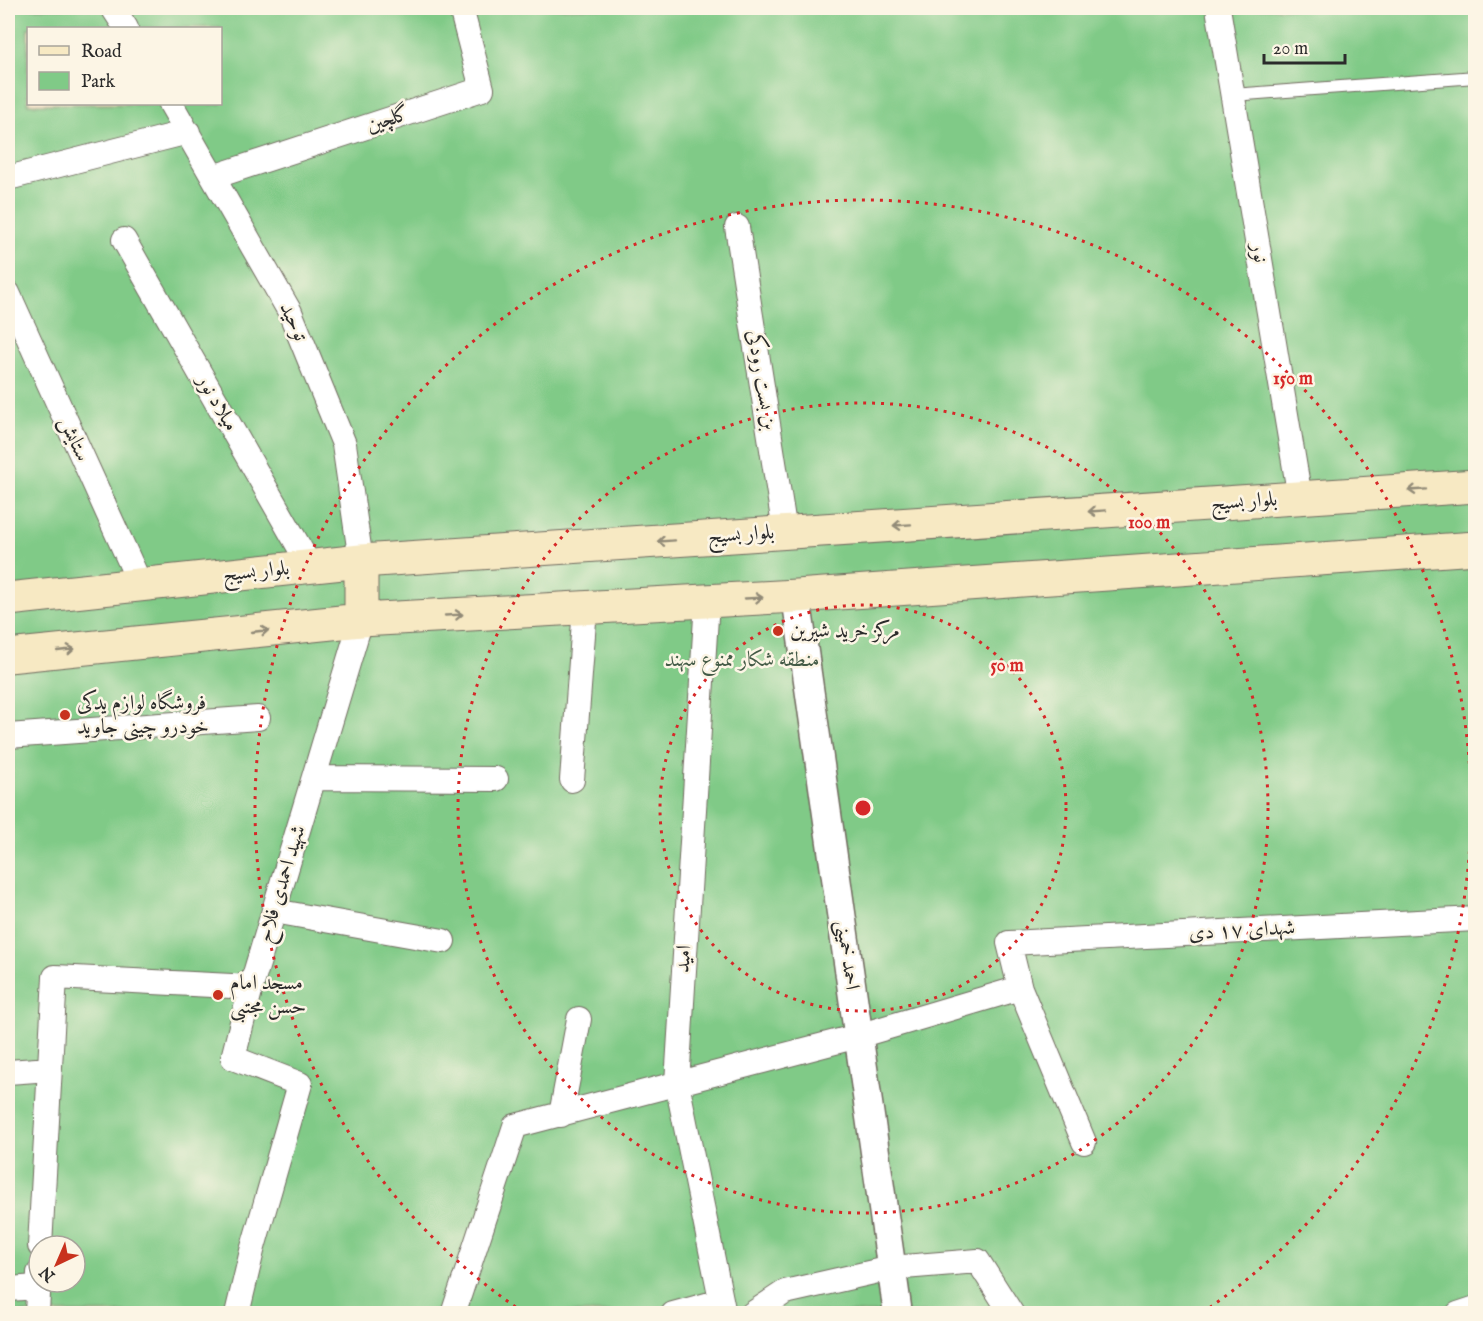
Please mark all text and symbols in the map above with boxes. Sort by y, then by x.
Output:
legend [27,27,222,105]
scale bar [1264,27,1345,65]
text: 20 m [1273,38,1308,61]
text: Road [81,41,122,64]
text: Park [81,71,116,94]
street label: گلچین [363,99,413,140]
street label: نور [1244,239,1274,265]
street label: توحید [272,298,314,347]
street label: بن بست رودکی [740,328,783,432]
street label: میلاد نور [189,368,244,436]
text: 150 m [1273,368,1313,391]
street label: ستایش [52,412,96,466]
one-way arrow [1408,485,1428,496]
street label: بلوار بسیج [1210,486,1279,522]
one-way arrow [1087,506,1107,517]
text: 100 m [1128,512,1170,535]
street label: بلوار بسیج [707,519,776,555]
one-way arrow [893,519,913,530]
one-way arrow [656,535,676,546]
street label: بلوار بسیج [221,555,291,593]
one-way arrow [743,593,763,604]
one-way arrow [444,609,463,620]
place label: مرکز خرید شیرین [790,618,900,645]
marker: مرکز خرید شیرین [771,624,785,638]
one-way arrow [249,625,269,636]
one-way arrow [55,645,75,656]
park label: منطقه شکار ممنوع سهند [665,647,819,677]
text: 50 m [990,655,1024,678]
place label: فروشگاه لوازم یدکی خودرو چینی جاوید [77,689,209,741]
marker: فروشگاه لوازم یدکی خودرو چینی جاوید [58,708,72,722]
centre of rings [853,798,873,818]
street label: شهید احمدی فلاح [251,822,316,947]
street label: شهدای ۱۷ دی [1188,915,1296,947]
street label: احمد خمینی [829,918,865,992]
street label: امید [670,944,698,974]
place label: مسجد امام حسن مجتبی [230,970,306,1023]
marker: مسجد امام حسن مجتبی [211,988,225,1002]
north arrow [27,1234,87,1294]
text: N [36,1261,61,1286]

